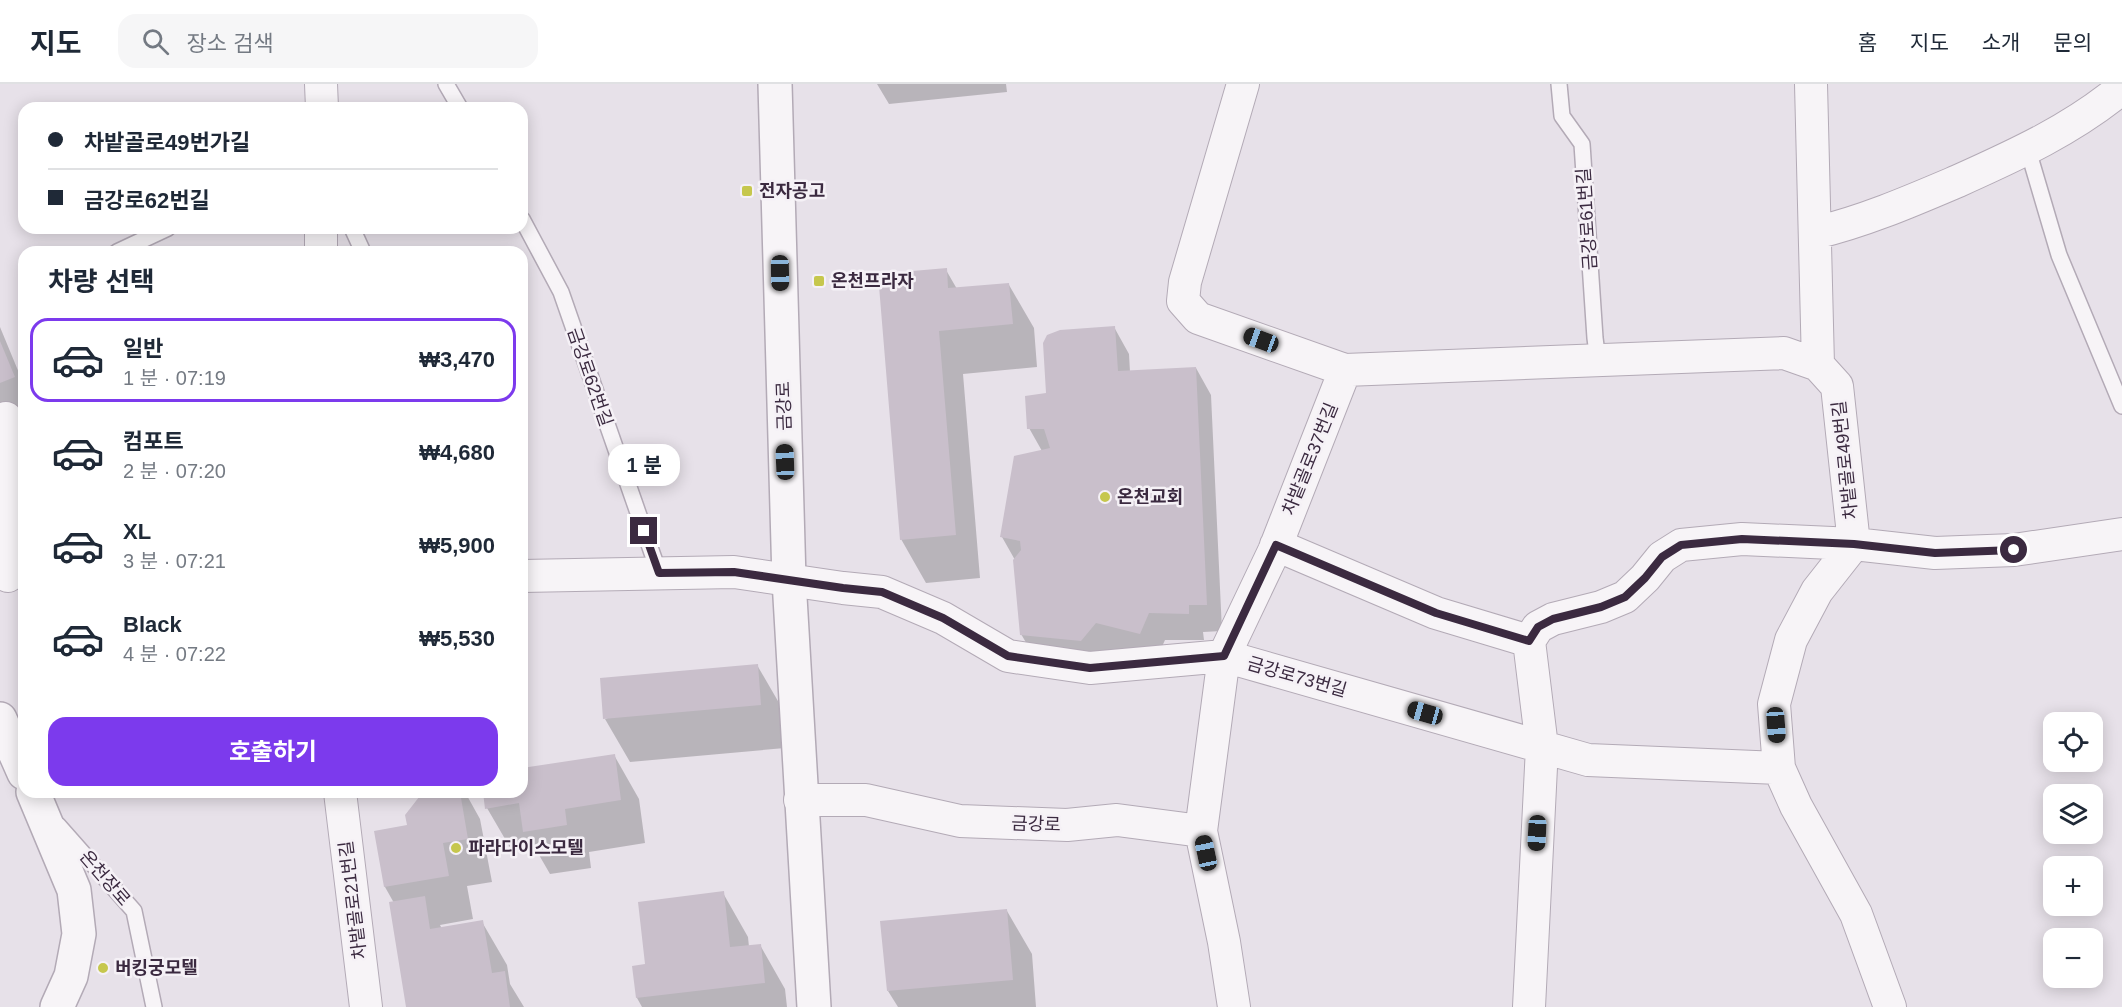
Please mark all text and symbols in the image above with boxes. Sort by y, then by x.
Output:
search box [118,14,538,68]
icon: search [139,25,172,58]
text: 지도 [30,28,82,59]
text: 장소 검색 [187,31,274,56]
text: 홈 [1858,31,1877,54]
text: 지도 [1910,31,1949,54]
text: 소개 [1982,31,2020,54]
text: 문의 [2053,31,2092,54]
text: 차밭골로49번가길 [84,130,250,155]
street label: 금강로61번길 [1573,167,1601,271]
place label: 전자공고 [759,181,825,201]
marker: 전자공고 [740,184,754,198]
text: 금강로62번길 [84,188,210,213]
car [771,255,789,291]
text: 차량 선택 [48,267,155,297]
place label: 온천프라자 [831,271,914,291]
marker: 온천프라자 [812,274,826,288]
street label: 금강로62번길 [564,325,616,429]
car [1241,325,1281,355]
icon: car [51,333,105,387]
text: 일반 [123,336,163,361]
text: ₩3,470 [419,347,495,372]
text: 1 분 · 07:19 [123,367,226,389]
street label: 금강로 [773,381,795,431]
street label: 차밭골로37번길 [1278,400,1342,518]
street label: 차밭골로49번길 [1829,400,1861,520]
icon: car [51,426,105,480]
text: 컴포트 [123,429,184,454]
text: ₩4,680 [419,440,495,465]
callout: 1 분 [608,444,680,486]
car [775,444,795,480]
text: 1 분 [626,454,662,476]
text: 2 분 · 07:20 [123,460,226,482]
place label: 온천교회 [1117,487,1183,507]
marker: 온천교회 [1098,490,1112,504]
route end [630,517,657,544]
icon: car [51,519,105,573]
text: XL [123,519,151,544]
text: ₩5,900 [419,533,495,558]
route start [2000,536,2027,563]
text: 3 분 · 07:21 [123,550,226,572]
icon: car [51,612,105,666]
text: Black [123,612,182,637]
text: ₩5,530 [419,626,495,651]
text: 4 분 · 07:22 [123,643,226,665]
street label: 금강로73번길 [1245,653,1349,701]
car [1405,699,1445,727]
car [1766,706,1786,744]
map controls [2043,712,2103,988]
button: locate [2043,712,2103,772]
button: 호출하기 [48,717,498,786]
button: layers [2043,784,2103,844]
street label: 금강로 [1011,813,1061,835]
car [1527,815,1547,851]
car [1193,834,1219,872]
place label: 파라다이스모텔 [468,838,584,858]
street label: 차밭골로21번길 [336,840,370,960]
marker: 파라다이스모텔 [449,841,463,855]
street label: 온천장로 [76,846,134,910]
button: + [2043,856,2103,916]
button: − [2043,928,2103,988]
place label: 버킹궁모텔 [115,958,198,978]
marker: 버킹궁모텔 [96,961,110,975]

